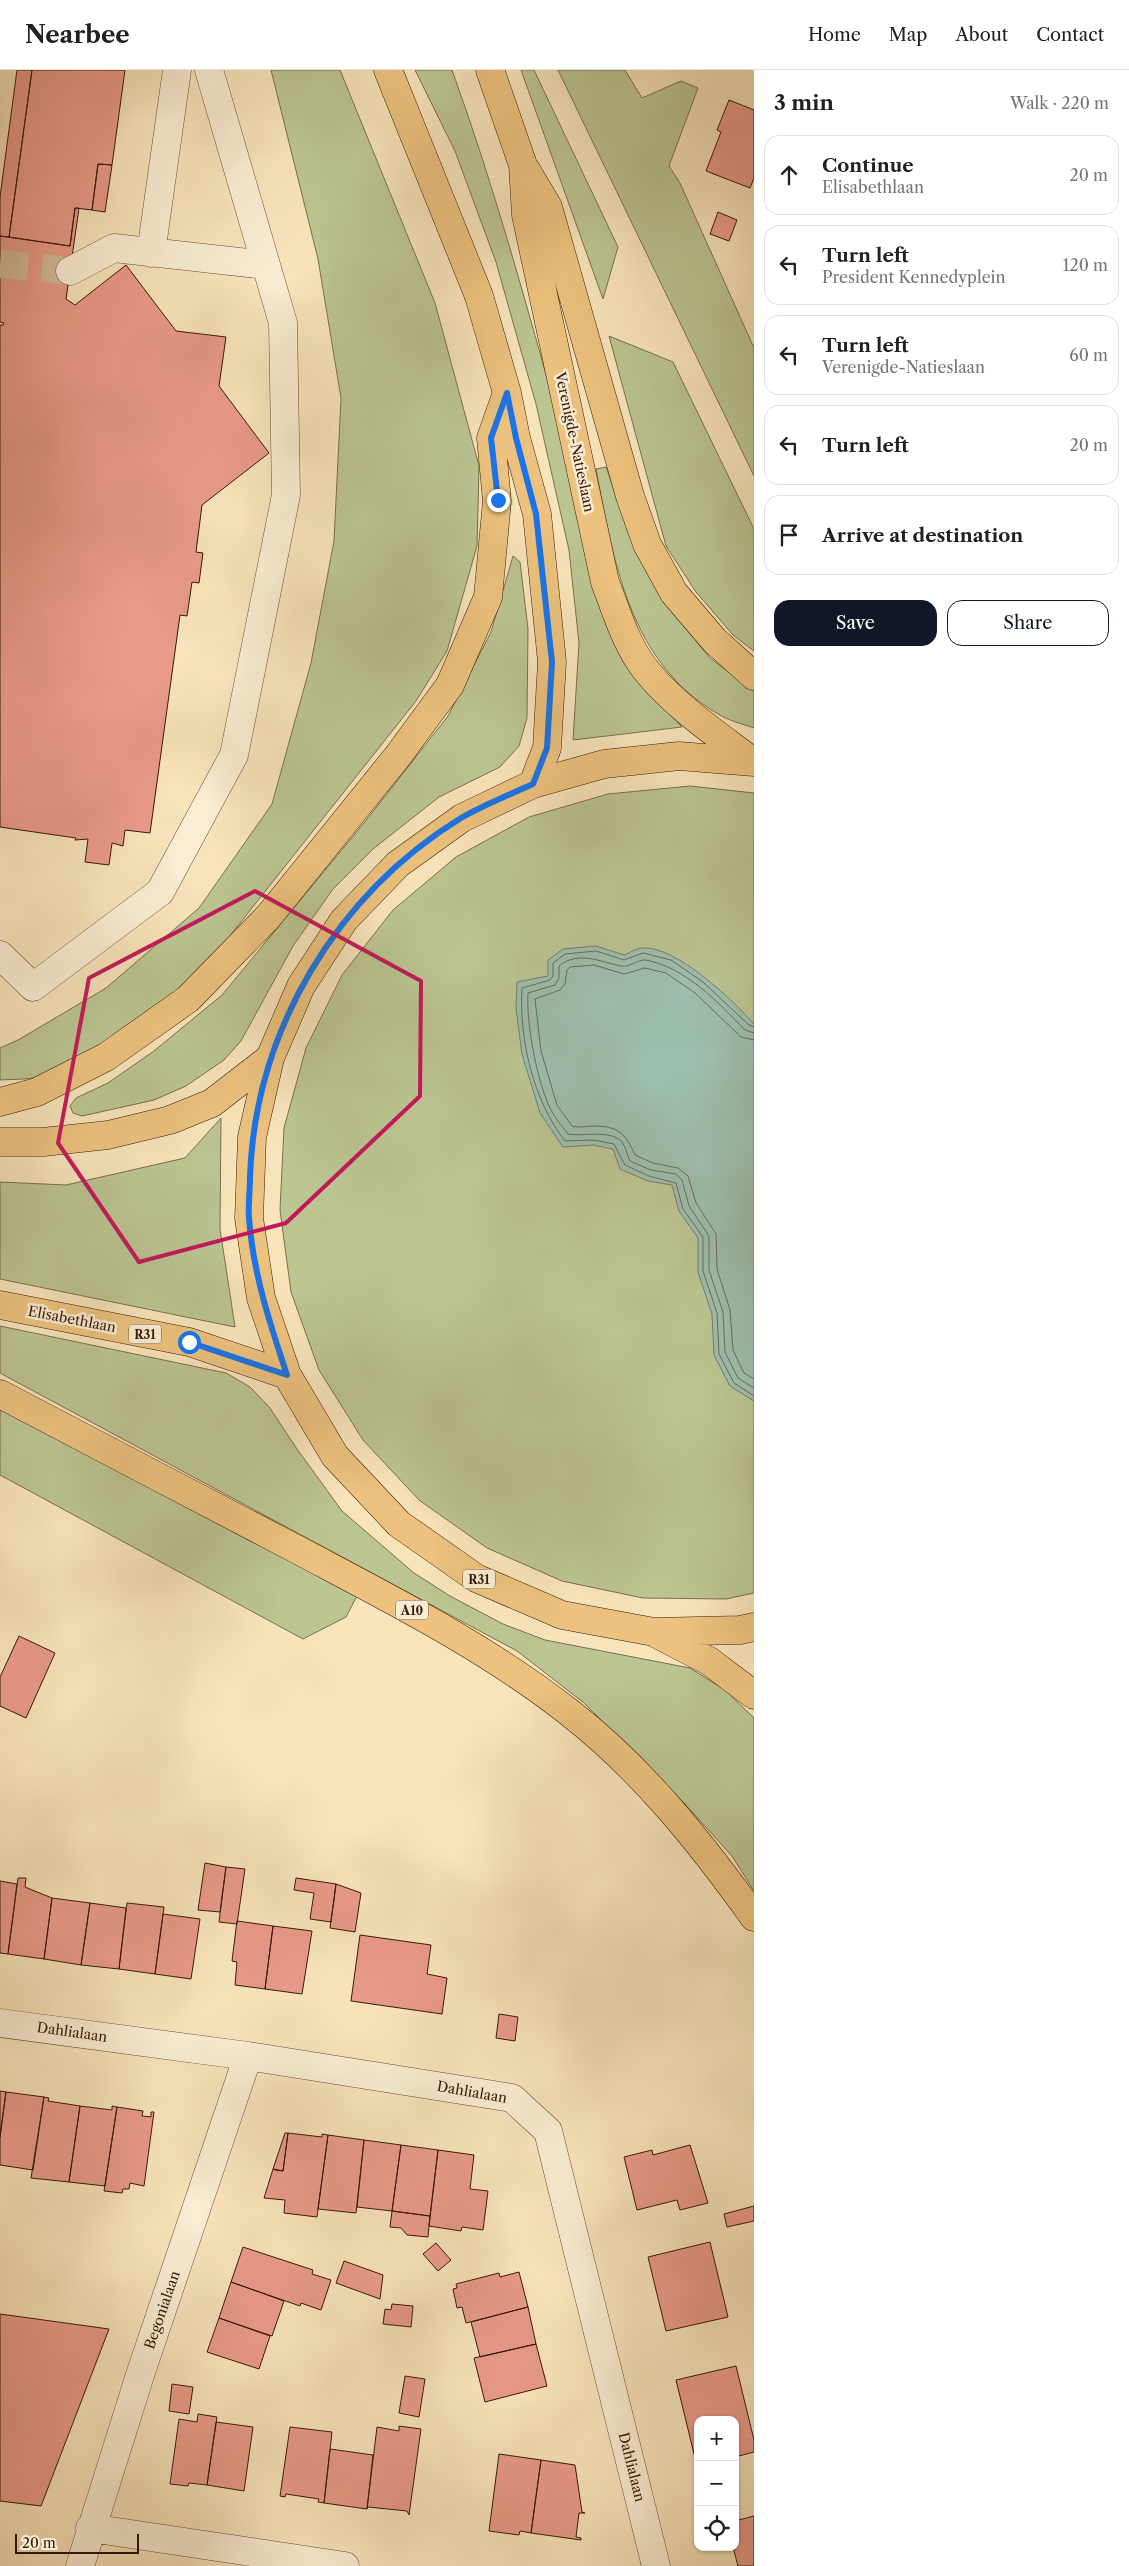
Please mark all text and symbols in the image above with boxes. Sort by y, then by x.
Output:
text: Nearbee [25,20,130,49]
text: Home [808,24,861,46]
text: Map [889,24,927,46]
text: About [955,24,1008,46]
text: Contact [1036,24,1104,46]
text: 3 min [774,90,834,115]
text: Walk · 220 m [1010,93,1109,113]
text: Continue [822,154,914,177]
icon: ahead [775,161,803,189]
text: 20 m [1069,165,1108,185]
text: Elisabethlaan [822,177,924,197]
text: Turn left [822,244,909,267]
icon: left [775,251,803,279]
text: 120 m [1063,255,1108,275]
text: President Kennedyplein [822,267,1006,287]
text: Turn left [822,334,909,357]
icon: left [775,341,803,369]
text: 60 m [1069,345,1108,365]
text: Verenigde-Natieslaan [822,357,985,377]
street label: Verenigde-Natieslaan [551,369,599,514]
icon: left [775,431,803,459]
text: Turn left [822,434,909,457]
text: 20 m [1069,435,1108,455]
route end [487,489,510,512]
icon: arrive [775,521,803,549]
text: Arrive at destination [822,524,1023,547]
button: Save [774,600,937,646]
button: Share [947,600,1109,646]
street label: Elisabethlaan [26,1302,118,1336]
road number: R31 [129,1324,161,1344]
route start [178,1331,201,1354]
road number: R31 [463,1570,495,1588]
road number: A10 [396,1600,428,1620]
street label: Dahlialaan [36,2018,109,2046]
street label: Dahlialaan [435,2077,509,2107]
street label: Begonialaan [140,2268,184,2352]
map controls [694,2416,739,2551]
button: + [694,2416,739,2461]
street label: Dahlialaan [615,2430,649,2504]
button: − [694,2461,739,2506]
button: locate [694,2506,739,2551]
scale bar [15,2531,139,2554]
text: 20 m [22,2534,56,2552]

